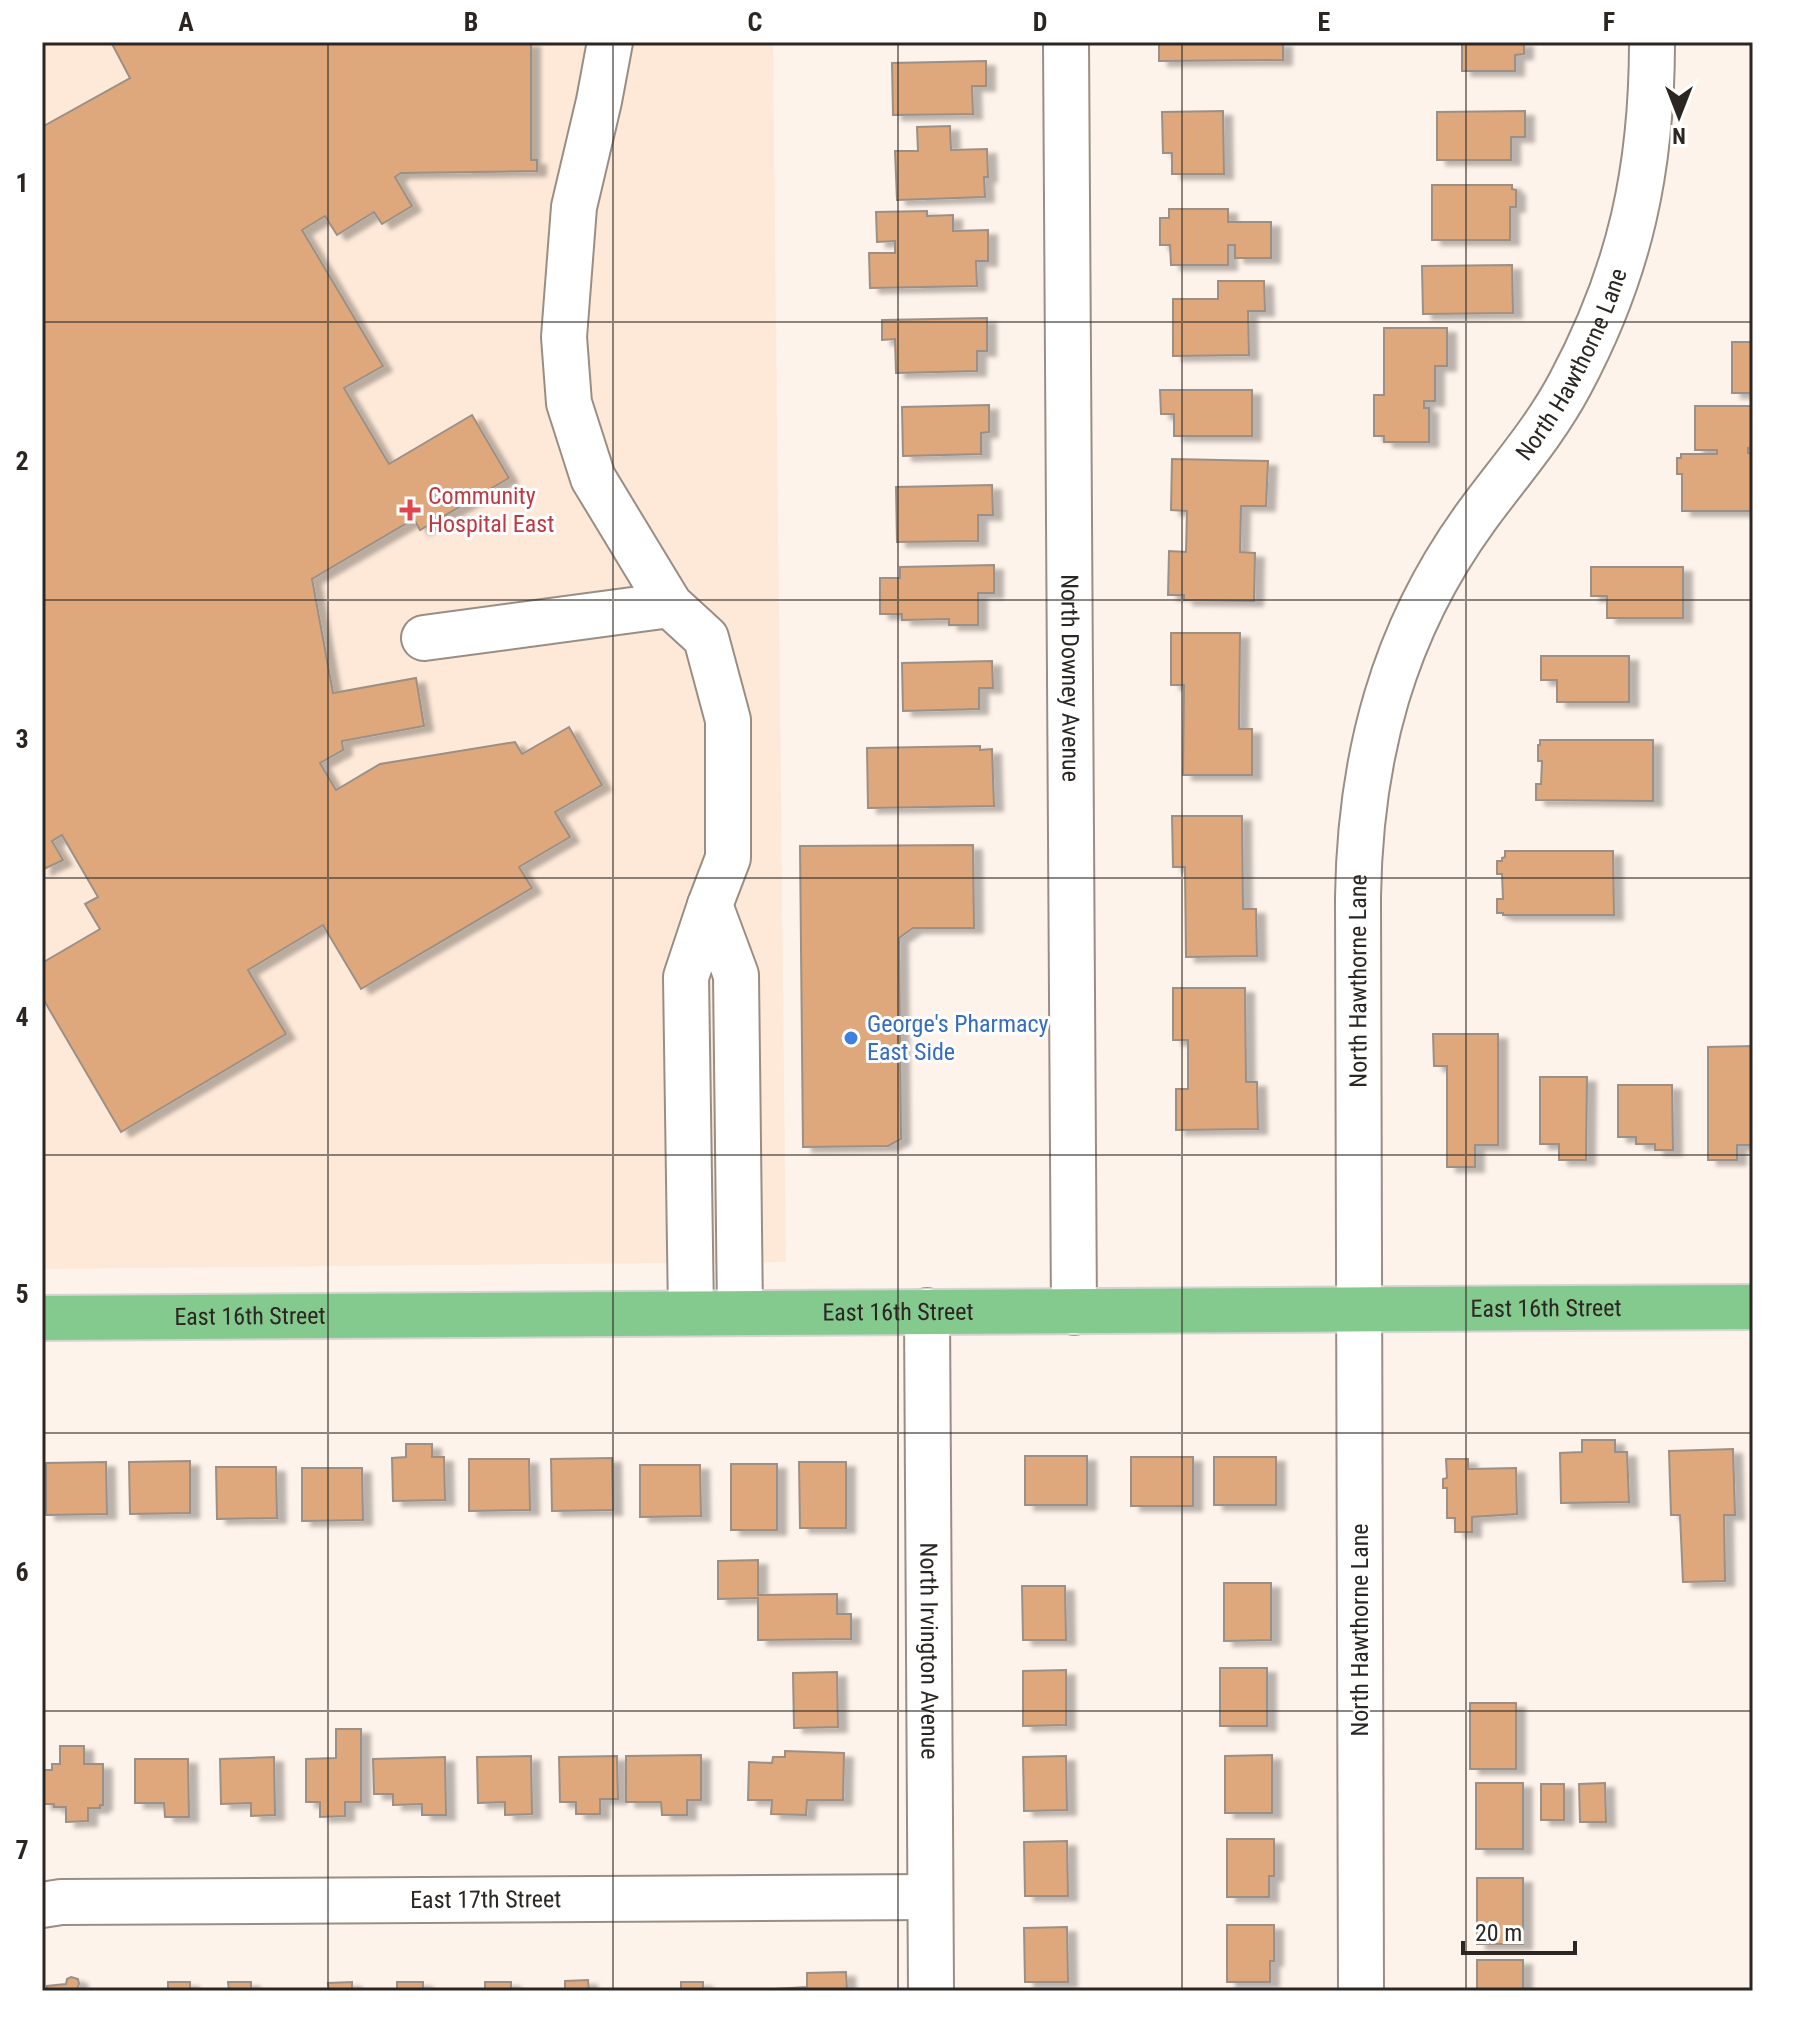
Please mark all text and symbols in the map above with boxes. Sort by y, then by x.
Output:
text: A [178,7,194,37]
text: B [464,7,478,37]
text: C [748,7,763,37]
text: D [1033,7,1047,37]
text: E [1318,7,1331,37]
text: F [1603,7,1615,37]
north arrow [1639,76,1719,156]
text: N [1672,123,1686,148]
text: 1 [15,168,29,198]
street label: North Hawthorne Lane [1510,265,1633,466]
text: 2 [15,446,29,476]
place label: Community Hospital East [428,482,554,538]
marker: Community Hospital East [399,499,421,521]
street label: North Downey Avenue [1055,574,1085,782]
text: 3 [15,724,29,754]
street label: North Hawthorne Lane [1344,874,1373,1088]
text: 4 [15,1002,29,1032]
place label: George's Pharmacy East Side [867,1010,1049,1066]
marker: George's Pharmacy East Side [842,1029,860,1047]
text: 5 [15,1279,29,1309]
street label: East 16th Street [1470,1294,1622,1323]
street label: East 16th Street [822,1298,974,1327]
street label: East 16th Street [174,1302,326,1331]
street label: North Hawthorne Lane [1346,1523,1374,1737]
street label: North Irvington Avenue [914,1542,944,1760]
text: 6 [15,1557,29,1587]
text: 7 [15,1835,29,1865]
street label: East 17th Street [410,1885,561,1914]
scale bar [1463,1905,1575,1955]
text: 20 m [1475,1919,1522,1947]

